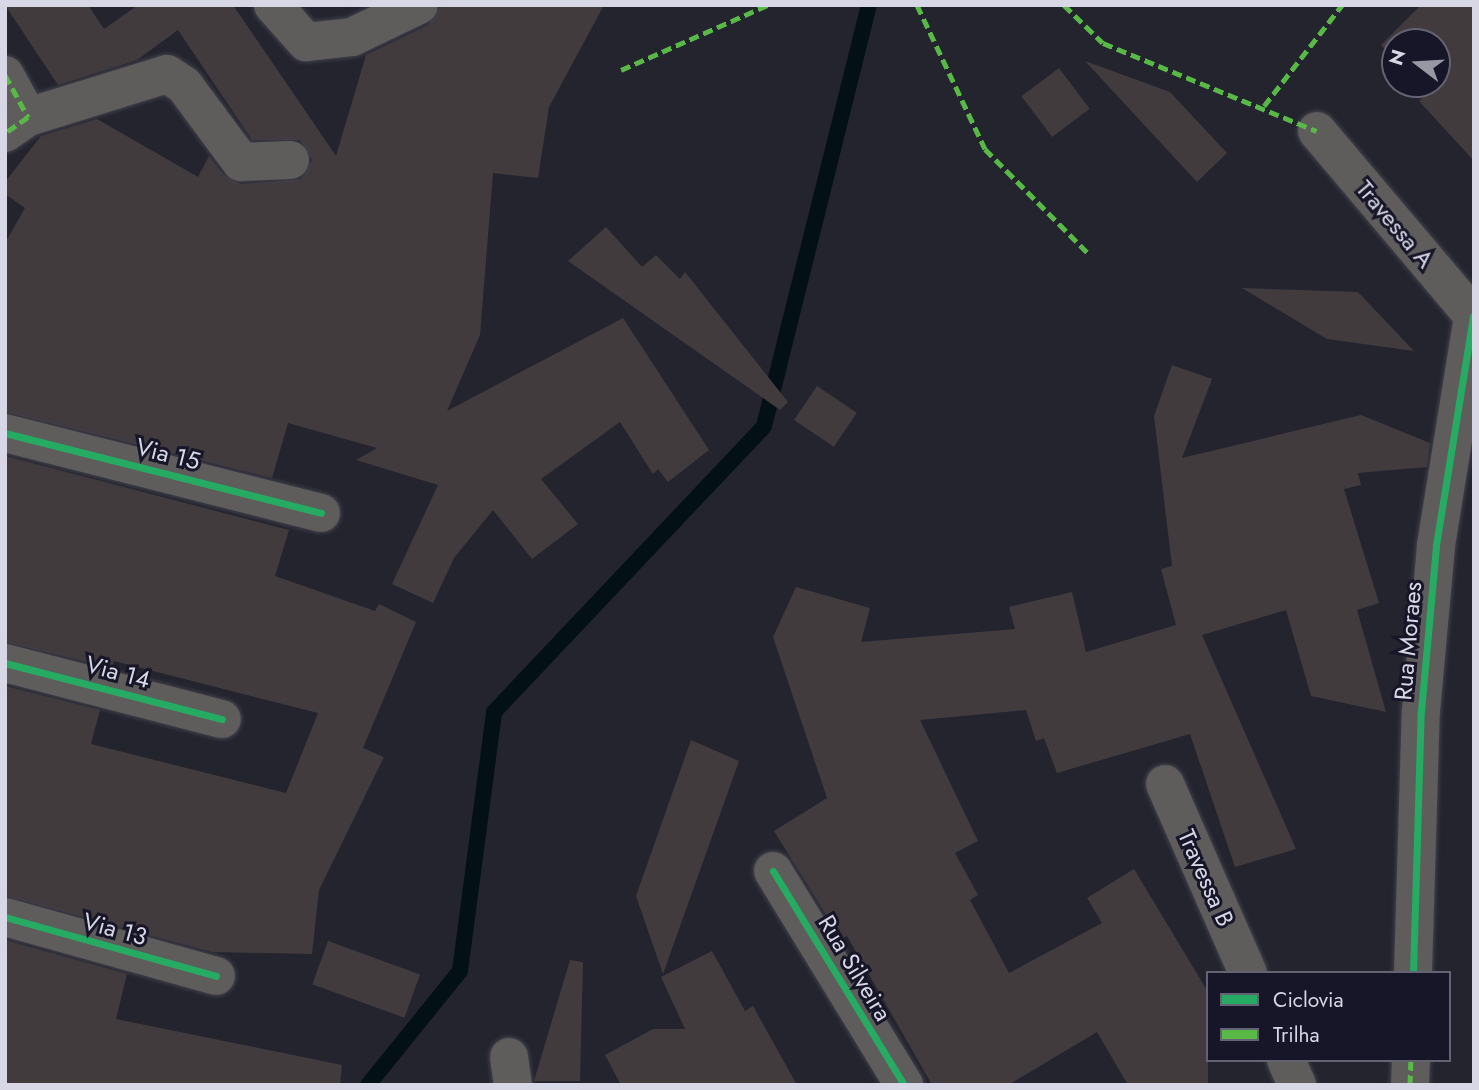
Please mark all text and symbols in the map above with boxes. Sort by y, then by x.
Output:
north arrow [1381,28,1451,98]
text: N [1382,46,1412,68]
street label: Travessa A [1350,174,1440,274]
street label: Via 15 [133,432,203,476]
street label: Rua Moraes [1388,580,1428,702]
street label: Via 14 [83,650,153,694]
street label: Travessa B [1172,825,1240,931]
street label: Via 13 [80,907,150,951]
street label: Rua Silveira [812,910,898,1026]
legend [1206,971,1451,1062]
text: Ciclovia [1273,985,1344,1015]
text: Trilha [1273,1020,1320,1050]

